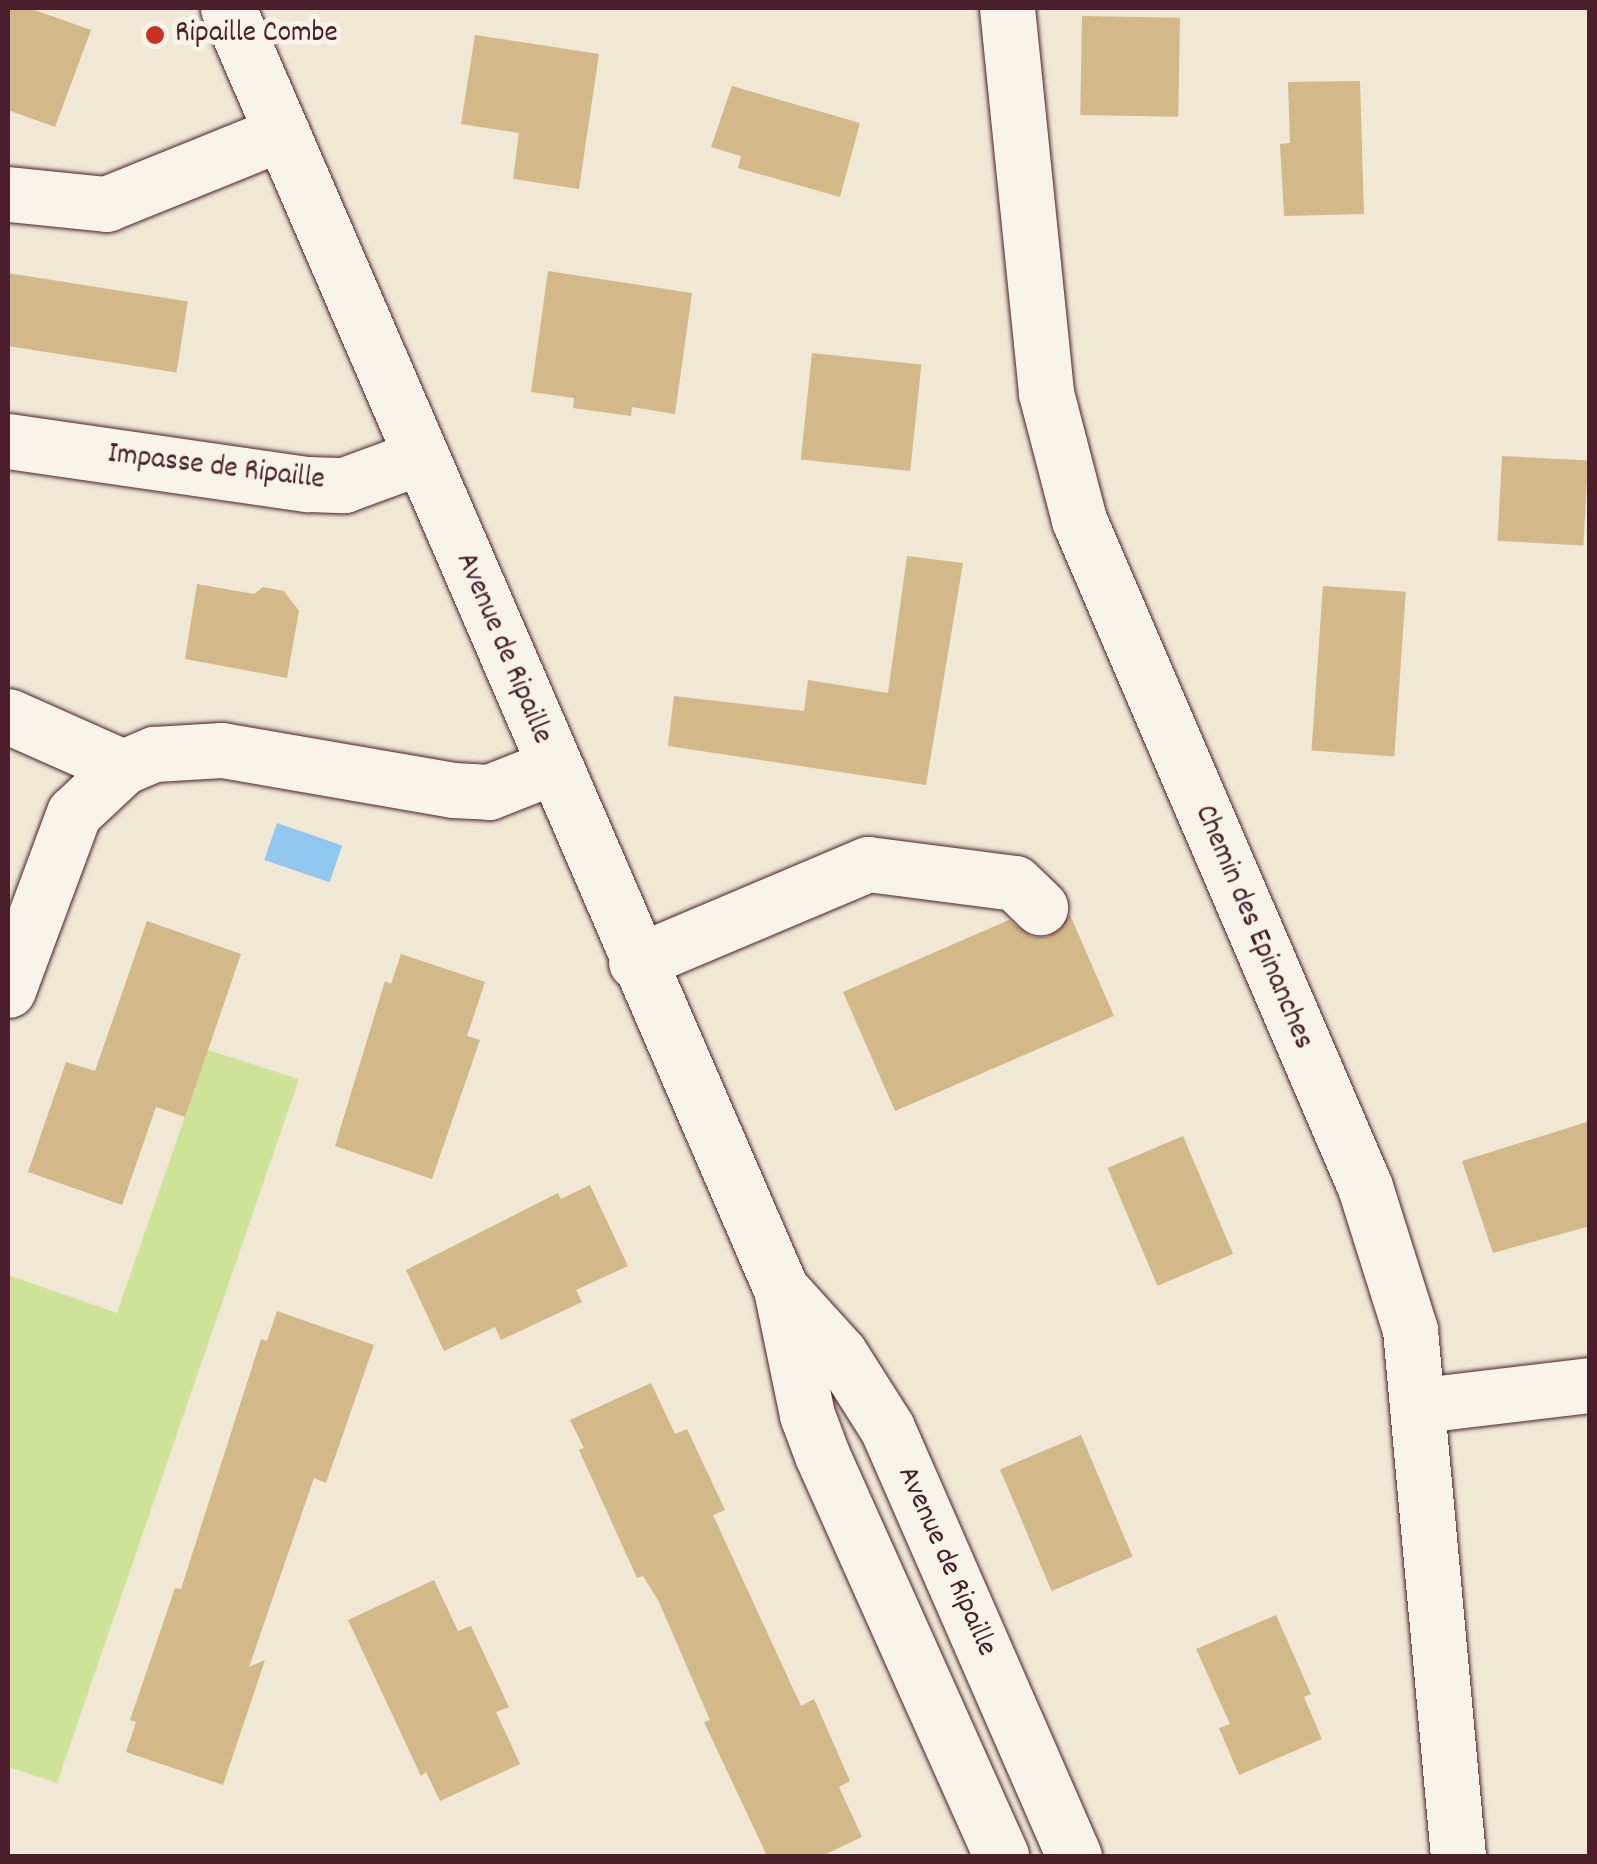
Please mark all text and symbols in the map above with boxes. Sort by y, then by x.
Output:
place label: Ripaille Combe [175,17,338,53]
marker: Ripaille Combe [144,24,166,46]
street label: Impasse de Ripaille [105,438,327,500]
street label: Avenue de Ripaille [446,548,558,750]
street label: Chemin des Epinanches [1184,801,1320,1055]
street label: Avenue de Ripaille [887,1461,1003,1663]

